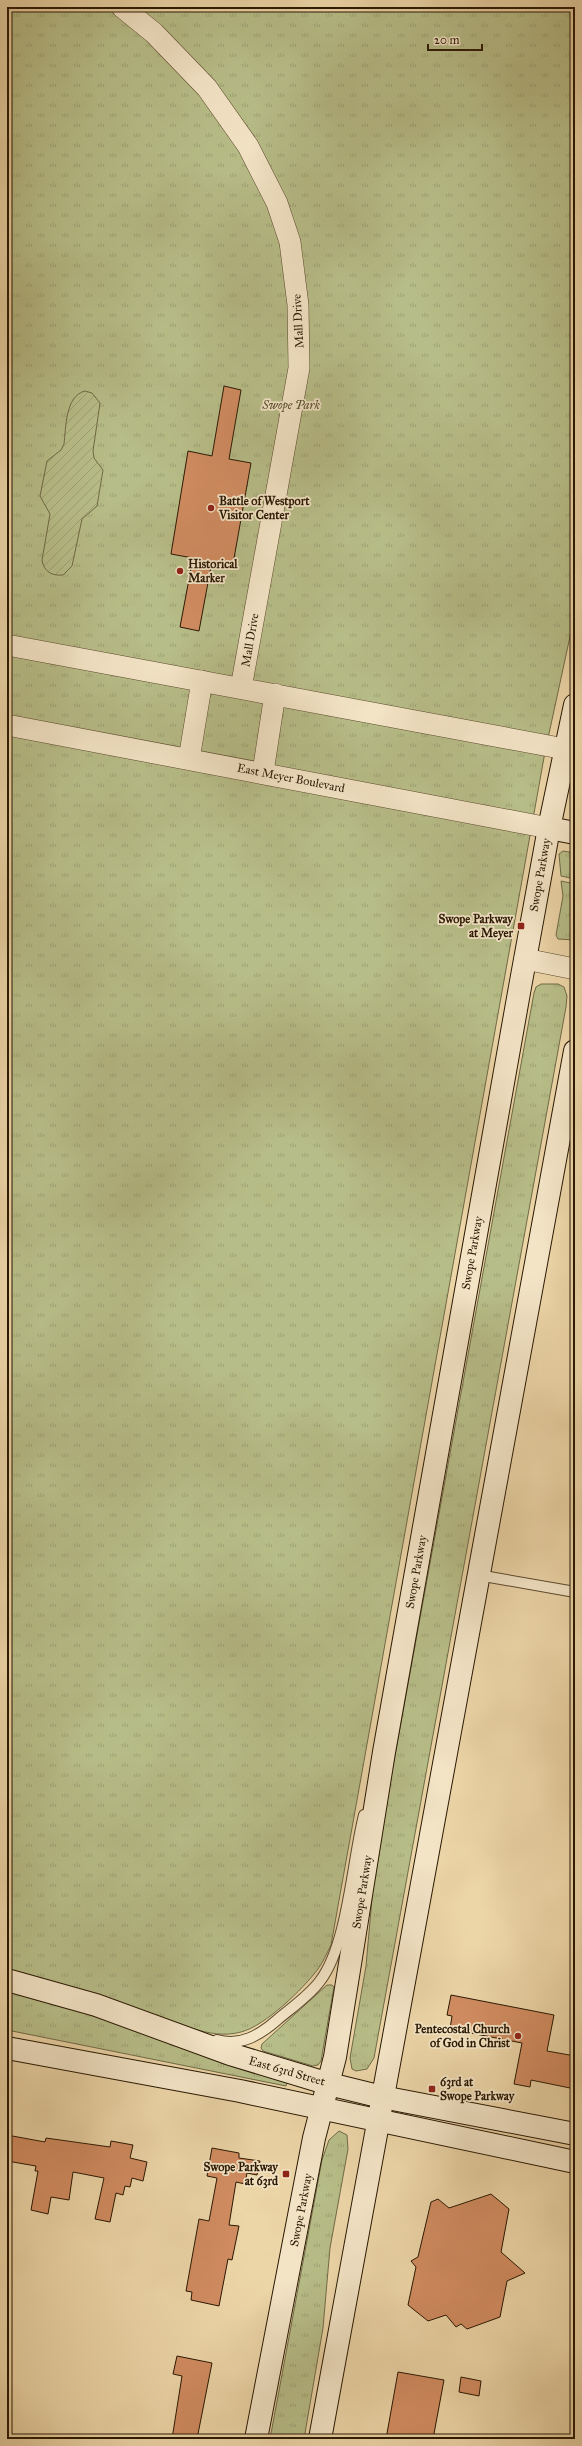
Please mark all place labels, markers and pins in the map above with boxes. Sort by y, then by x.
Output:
place label: Battle of Westport Visitor Center [218,494,310,522]
marker: Battle of Westport Visitor Center [206,503,216,513]
place label: Historical Marker [188,557,238,585]
marker: Historical Marker [175,566,185,576]
place label: Swope Parkway at Meyer [439,912,514,941]
marker: Swope Parkway at Meyer [516,921,526,931]
place label: Pentecostal Church of God in Christ [415,2022,511,2050]
marker: Pentecostal Church of God in Christ [513,2031,523,2041]
place label: 63rd at Swope Parkway [440,2075,516,2104]
marker: 63rd at Swope Parkway [427,2084,437,2094]
place label: Swope Parkway at 63rd [204,2160,279,2189]
marker: Swope Parkway at 63rd [281,2169,291,2179]

